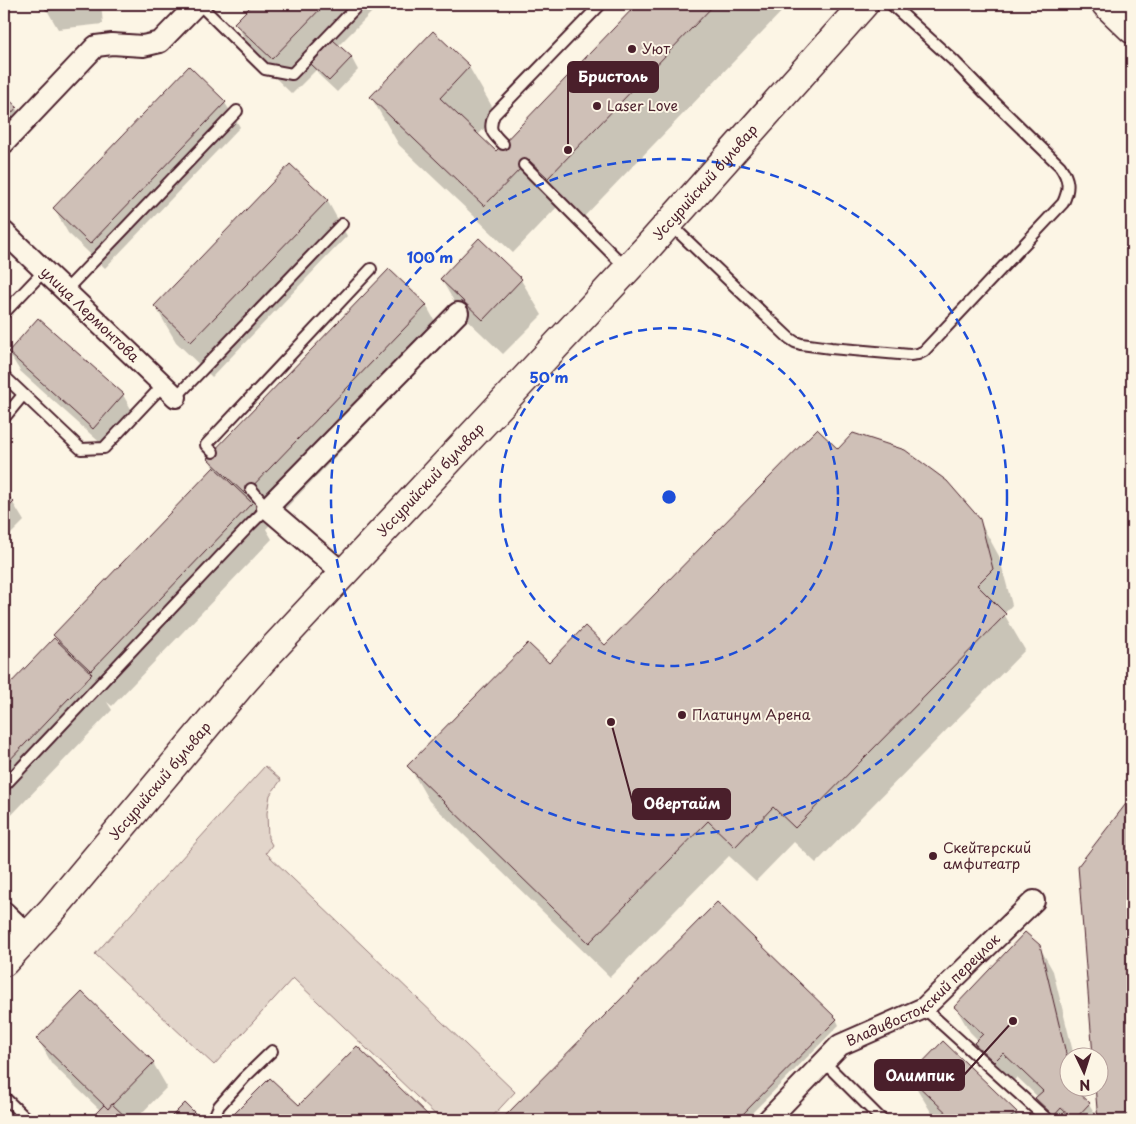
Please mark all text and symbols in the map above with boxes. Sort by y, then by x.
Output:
place label: Уют [642,38,670,59]
marker: Уют [626,43,638,55]
callout: Бристоль [568,62,658,92]
text: Бристоль [578,64,648,87]
place label: Laser Love [607,95,678,116]
marker: Laser Love [591,100,603,112]
street label: Уссурийский бульвар [648,119,762,245]
text: 100 m [407,245,453,268]
street label: улица Лермонтова [36,261,145,367]
text: 50 m [530,365,568,388]
street label: Уссурийский бульвар [372,418,489,541]
centre of rings [660,488,678,506]
place label: Платинум Арена [692,704,811,725]
marker: Платинум Арена [676,709,688,721]
street label: Уссурийский бульвар [104,717,216,845]
callout: Овертайм [633,789,730,819]
text: Овертайм [644,791,721,814]
place label: Скейтерский амфитеатр [943,837,1031,874]
marker: Скейтерский амфитеатр [927,850,939,862]
street label: Владивостокский переулок [843,928,1005,1051]
north arrow [1058,1046,1108,1096]
callout: Олимпик [875,1060,964,1090]
text: Олимпик [885,1063,955,1086]
text: N [1079,1075,1091,1096]

